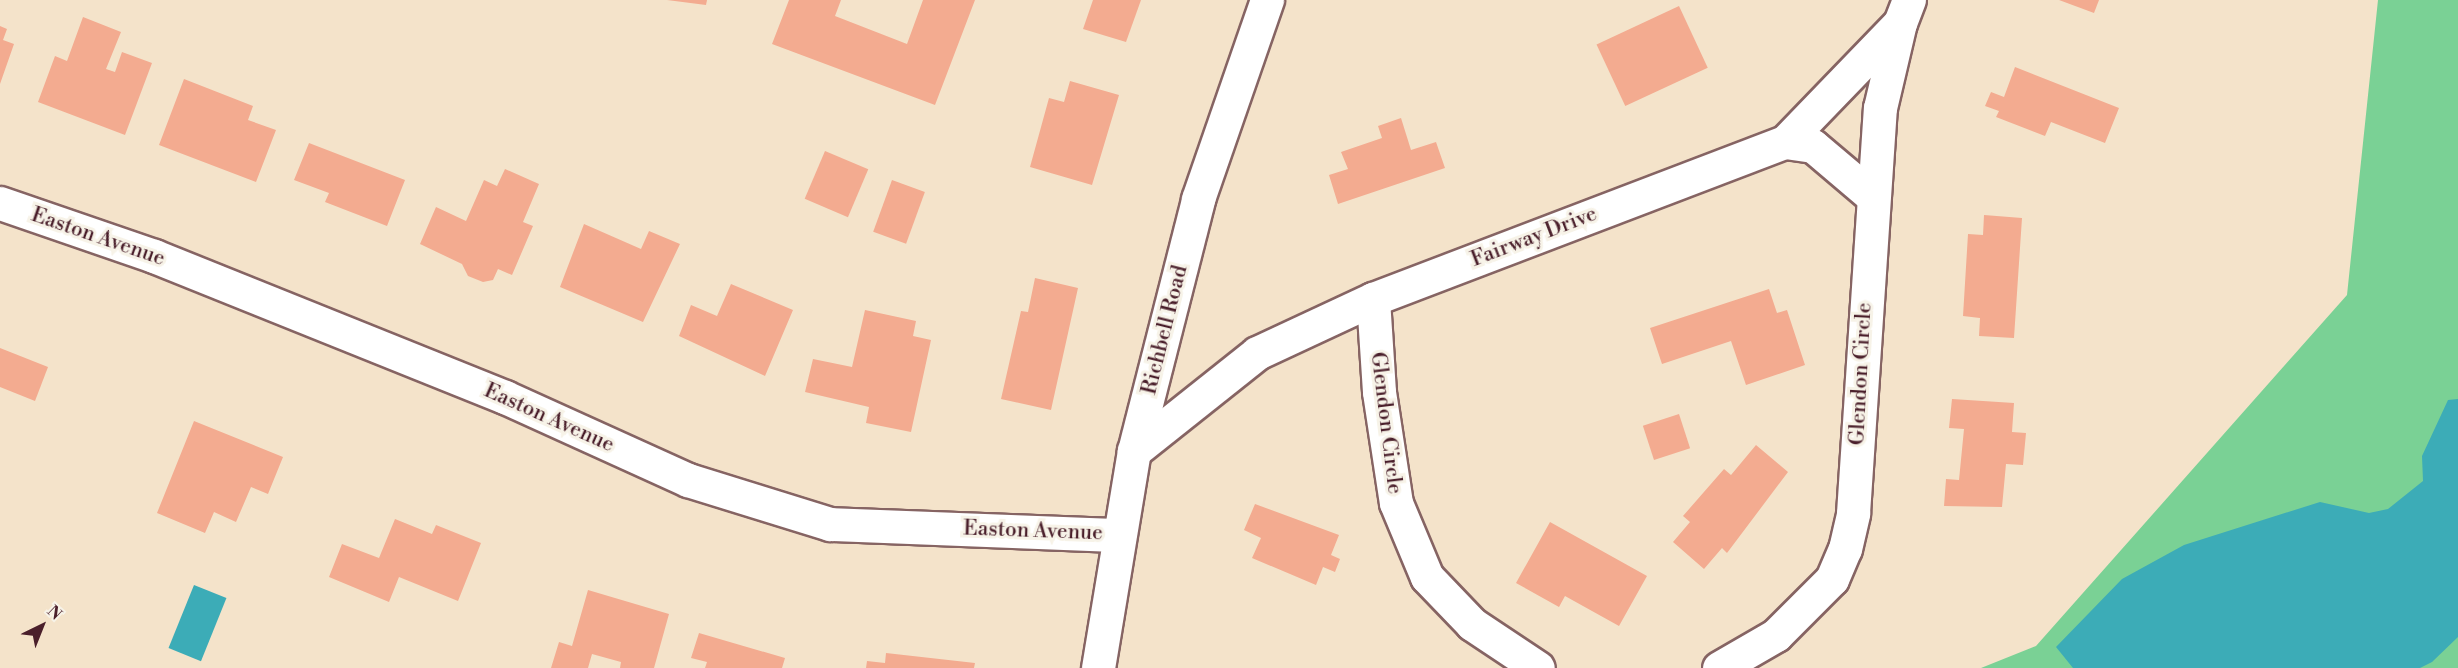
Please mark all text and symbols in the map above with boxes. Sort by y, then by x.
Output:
street label: Fairway Drive [1467,201,1601,273]
street label: Easton Avenue [28,202,168,272]
street label: Richbell Road [1137,263,1193,397]
street label: Glendon Circle [1845,302,1877,446]
street label: Glendon Circle [1365,351,1407,495]
street label: Easton Avenue [480,378,618,458]
street label: Easton Avenue [963,516,1103,546]
north arrow [12,596,72,656]
text: N [43,601,66,624]

